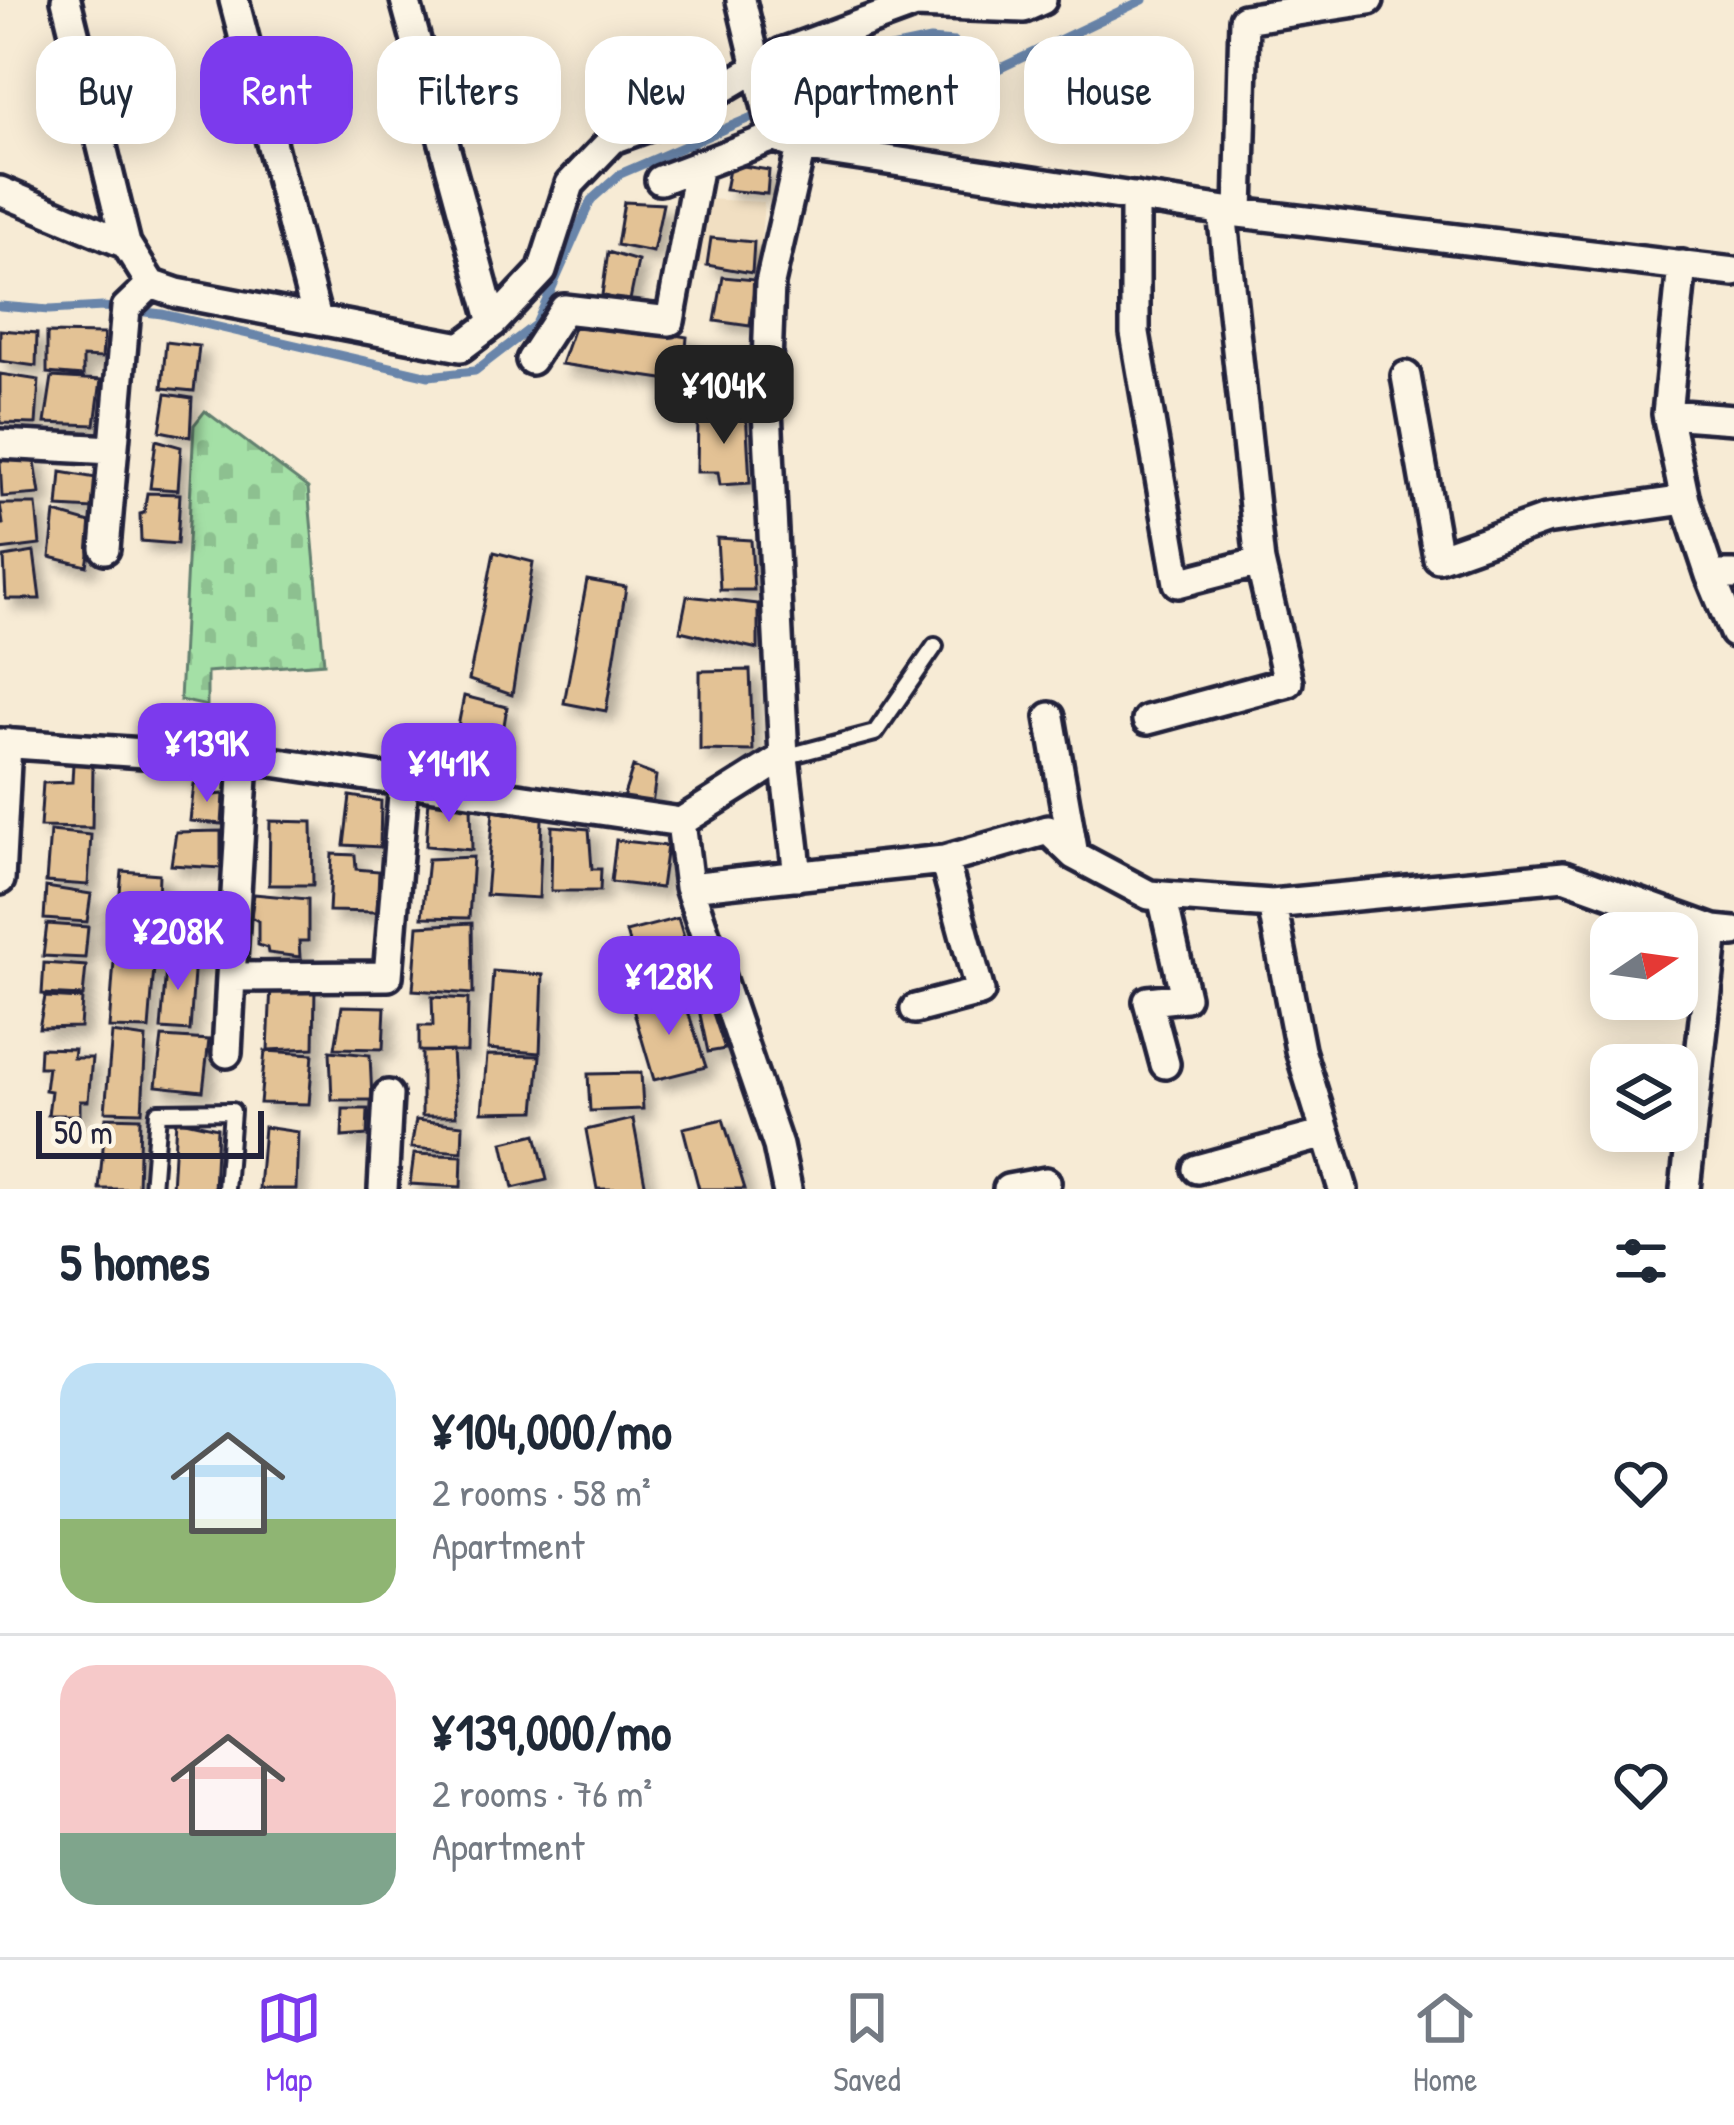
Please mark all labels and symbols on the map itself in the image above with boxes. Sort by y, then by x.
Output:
pin: ¥104K [640,345,808,447]
pin: ¥139K [123,703,291,805]
pin: ¥141K [365,723,533,825]
pin: ¥208K [94,891,262,993]
north arrow [1590,912,1698,1020]
pin: ¥128K [585,936,753,1038]
scale bar [36,1105,264,1158]

